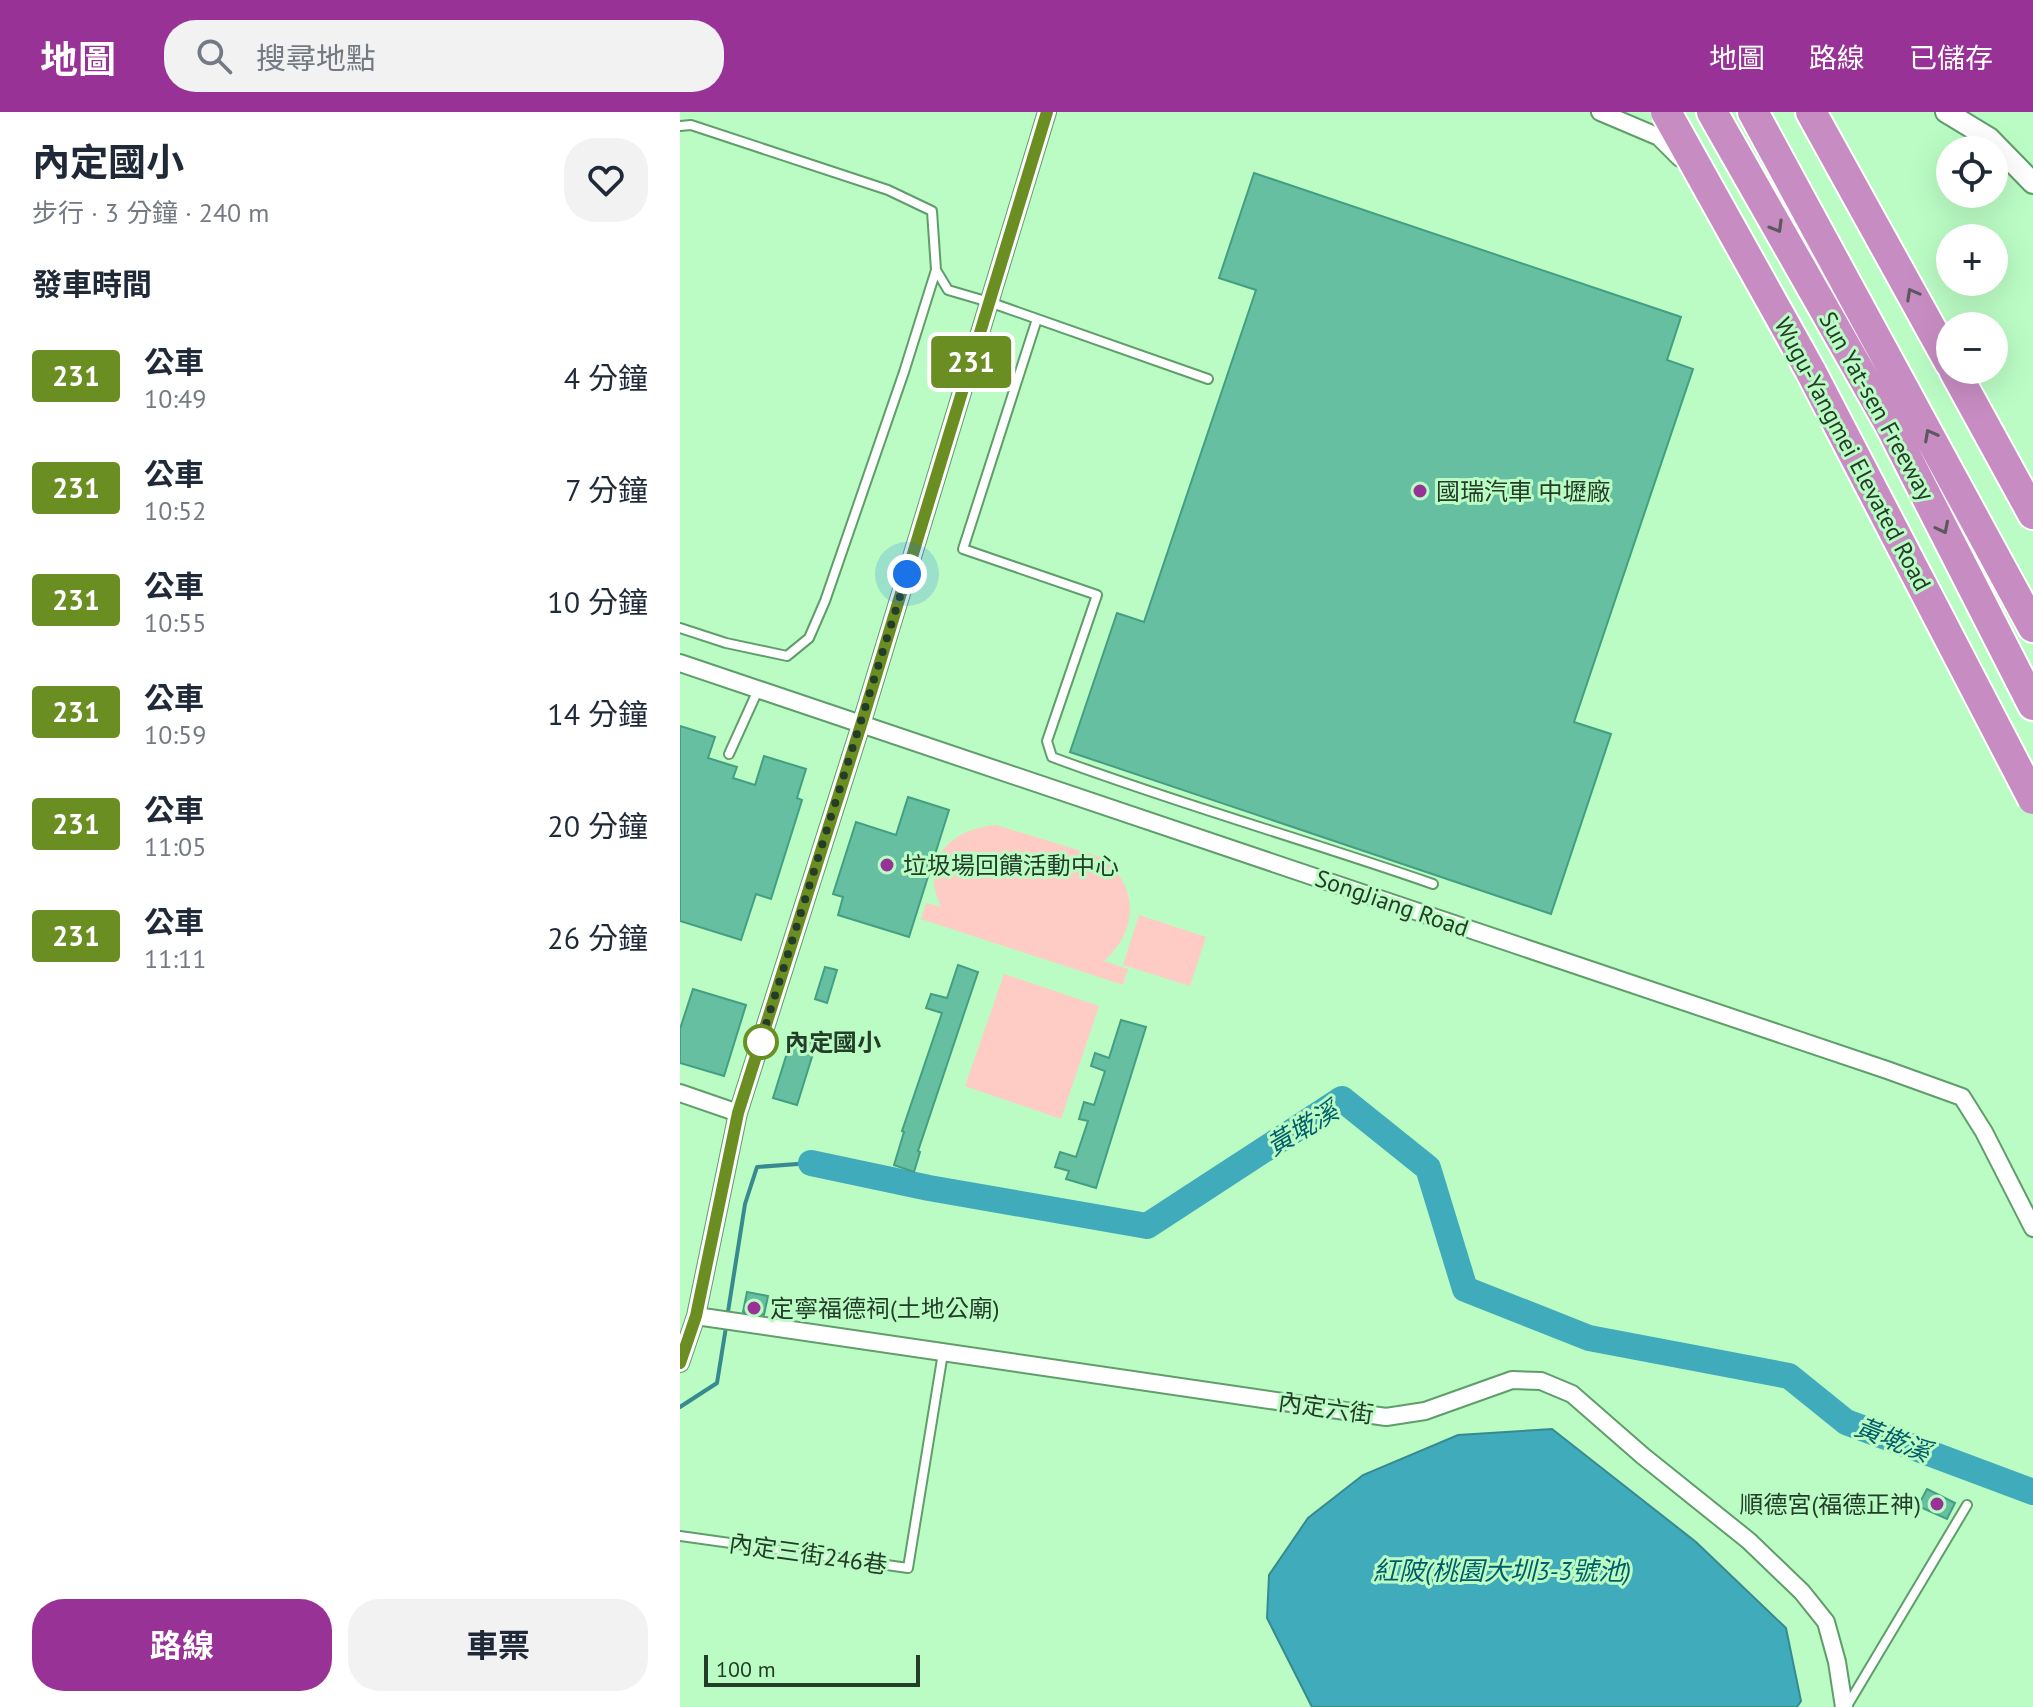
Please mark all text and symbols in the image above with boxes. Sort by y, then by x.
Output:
search box [164,20,724,92]
text: 地圖 [40,34,116,83]
icon: search [192,34,236,78]
text: 搜尋地點 [256,38,376,77]
text: 地圖 [1709,39,1765,76]
text: 路線 [1809,39,1865,76]
text: 已儲存 [1909,39,1993,76]
map controls [1936,136,2008,384]
button: locate [1936,136,2008,208]
text: 內定國小 [32,137,184,186]
button: heart [564,138,648,222]
text: 步行 · 3 分鐘 · 240 m [32,196,269,229]
one-way arrow [1767,218,1783,233]
button: + [1936,224,2008,296]
text: 發車時間 [32,264,152,303]
one-way arrow [1907,288,1922,303]
street label: Sun Yat-sen Freeway [1812,306,1942,506]
street label: Wugu-Yangmei Elevated Road [1768,312,1938,596]
button: − [1936,312,2008,384]
line badge: 231 [925,336,1017,388]
text: 公車 [144,342,204,381]
text: 231 [947,343,995,380]
text: 231 [52,357,100,394]
text: 4 分鐘 [564,358,648,397]
text: 10:49 [144,382,206,415]
one-way arrow [1924,429,1940,443]
text: 公車 [144,454,204,493]
text: 231 [52,469,100,506]
text: 7 分鐘 [565,470,648,509]
place label: 國瑞汽車 中壢廠 [1436,476,1610,507]
marker: 國瑞汽車 中壢廠 [1411,482,1429,500]
text: 10:52 [144,494,206,527]
one-way arrow [1933,520,1948,535]
your location [887,554,927,594]
text: 公車 [144,566,204,605]
text: 231 [52,581,100,618]
text: 10 分鐘 [547,582,648,621]
text: 10:55 [144,606,206,639]
text: 公車 [144,678,204,717]
text: 231 [52,693,100,730]
text: 14 分鐘 [547,694,648,733]
text: 10:59 [144,718,206,751]
text: 公車 [144,790,204,829]
text: 231 [52,805,100,842]
text: 20 分鐘 [547,806,648,845]
text: 11:05 [144,830,206,863]
place label: 垃圾場回饋活動中心 [903,850,1119,881]
marker: 垃圾場回饋活動中心 [878,856,896,874]
street label: SongJiang Road [1311,862,1473,944]
text: 公車 [144,902,204,941]
text: 231 [52,917,100,954]
text: 26 分鐘 [547,918,648,957]
text: 11:11 [144,942,206,975]
marker: 內定國小 [744,1025,778,1059]
place label: 內定國小 [785,1027,881,1058]
water label: 黃墘溪 [1260,1092,1347,1162]
place label: 定寧福德祠(土地公廟) [770,1293,999,1324]
marker: 定寧福德祠(土地公廟) [745,1299,763,1317]
street label: 內定六街 [1276,1386,1376,1430]
water label: 黃墘溪 [1851,1410,1939,1470]
place label: 順德宮(福德正神) [1740,1489,1921,1520]
marker: 順德宮(福德正神) [1928,1495,1946,1513]
street label: 內定三街246巷 [727,1528,889,1580]
water label: 紅陂(桃園大圳3-3號池) [1373,1554,1631,1587]
button: 路線 [32,1599,332,1691]
button: 車票 [348,1599,648,1691]
scale bar [704,1651,920,1687]
text: 100 m [716,1655,776,1683]

